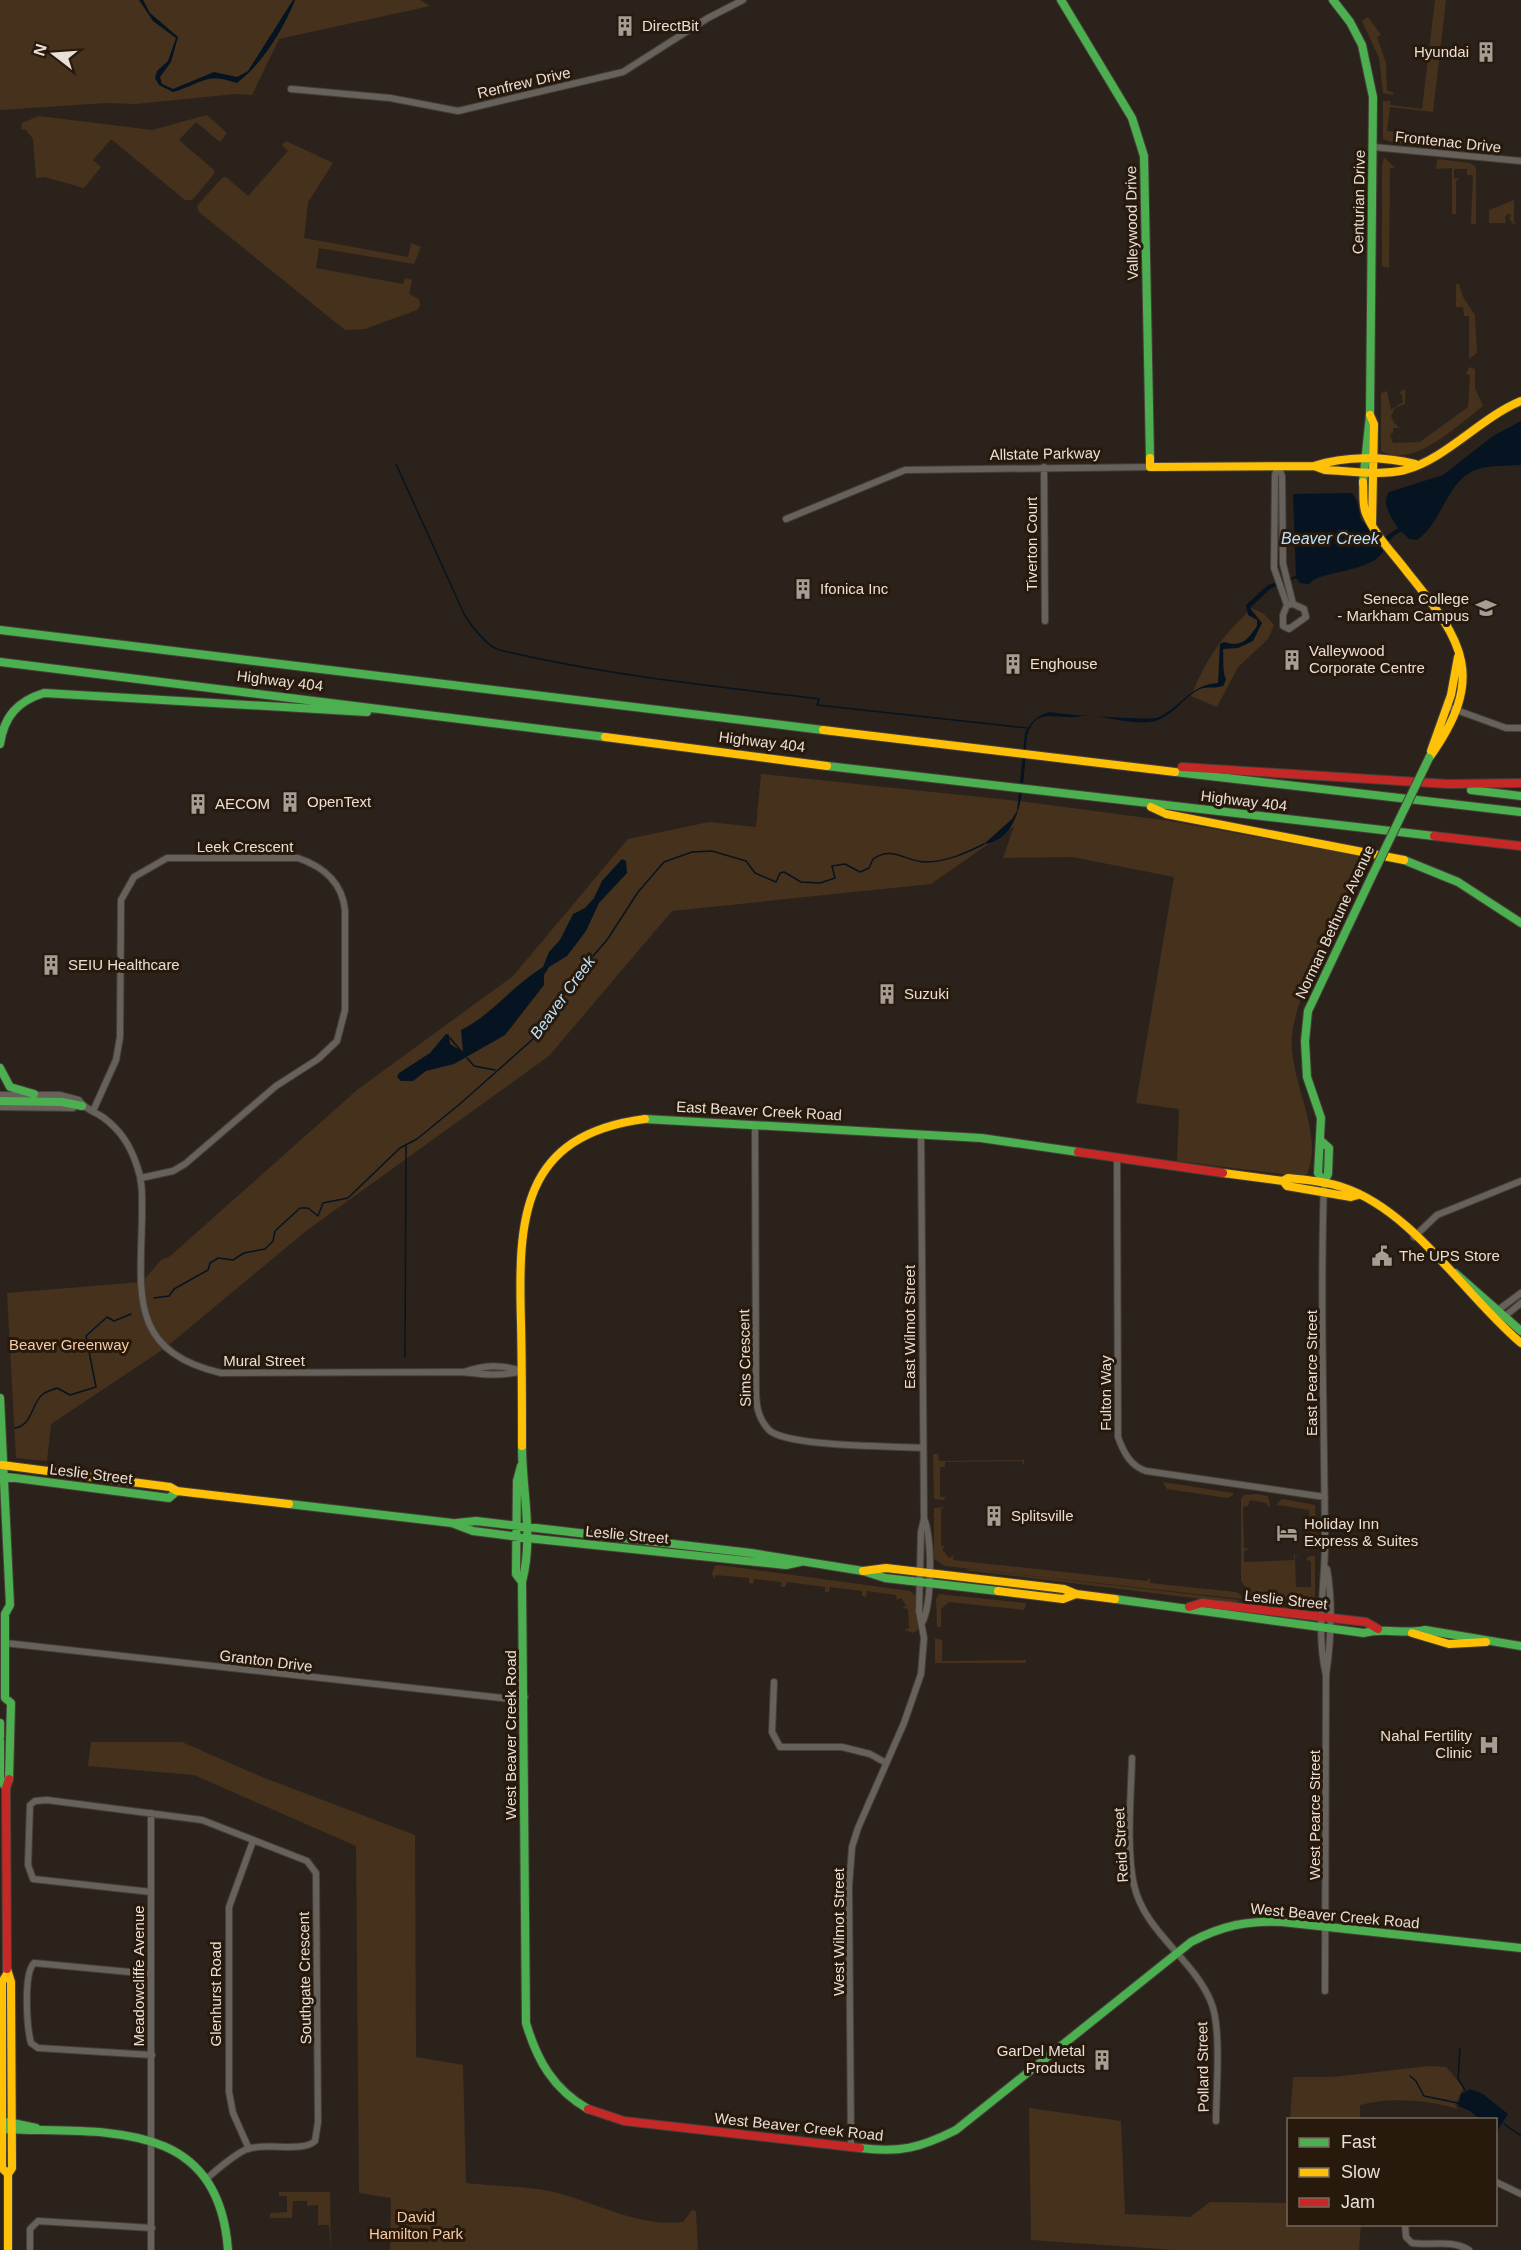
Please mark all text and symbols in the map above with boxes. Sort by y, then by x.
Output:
building icon: DirectBit [613,14,637,38]
place label: DirectBit [642,17,700,34]
north arrow [24,24,84,84]
building icon: Hyundai [1474,40,1498,64]
text: N [30,42,50,58]
place label: Hyundai [1414,43,1469,60]
street label: Renfrew Drive [476,64,572,101]
street label: Frontenac Drive [1394,127,1502,156]
street label: Centurian Drive [1349,150,1368,254]
street label: Valleywood Drive [1122,165,1141,281]
street label: Allstate Parkway [989,444,1101,463]
street label: Tiverton Court [1023,496,1040,591]
water label: Beaver Creek [1281,530,1380,547]
building icon: Ifonica Inc [791,577,815,601]
place label: Ifonica Inc [820,580,889,597]
place label: Seneca College - Markham Campus [1337,590,1469,624]
school or university icon: Seneca College - Markham Campus [1474,596,1498,620]
place label: Valleywood Corporate Centre [1309,642,1425,676]
building icon: Valleywood Corporate Centre [1280,648,1304,672]
building icon: Enghouse [1001,652,1025,676]
place label: Enghouse [1030,655,1098,672]
street label: Highway 404 [236,667,324,694]
street label: Highway 404 [718,728,806,755]
street label: Highway 404 [1200,787,1288,814]
building icon: OpenText [278,790,302,814]
building icon: AECOM [186,792,210,816]
place label: OpenText [307,793,372,810]
place label: AECOM [215,795,270,812]
street label: Leek Crescent [197,838,294,855]
street label: Norman Bethune Avenue [1291,842,1378,1001]
water label: Beaver Creek [527,952,599,1042]
building icon: SEIU Healthcare [39,953,63,977]
place label: SEIU Healthcare [68,956,180,973]
building icon: Suzuki [875,982,899,1006]
place label: Suzuki [904,985,949,1002]
street label: East Beaver Creek Road [676,1098,842,1123]
public building icon: The UPS Store [1370,1244,1394,1268]
place label: The UPS Store [1399,1247,1500,1264]
street label: East Wilmot Street [901,1264,918,1389]
street label: Sims Crescent [735,1308,754,1407]
street label: East Pearce Street [1303,1309,1320,1436]
park label: Beaver Greenway [9,1336,130,1353]
street label: Mural Street [223,1352,306,1369]
street label: Fulton Way [1097,1355,1114,1431]
street label: Leslie Street [49,1460,134,1487]
building icon: Splitsville [982,1504,1006,1528]
place label: Splitsville [1011,1507,1074,1524]
place label: Holiday Inn Express & Suites [1304,1515,1418,1549]
hotel icon: Holiday Inn Express & Suites [1275,1521,1299,1545]
street label: Leslie Street [585,1522,670,1547]
street label: Leslie Street [1244,1587,1329,1612]
street label: Granton Drive [219,1646,313,1675]
street label: West Beaver Creek Road [502,1650,519,1820]
place label: Nahal Fertility Clinic [1380,1727,1472,1761]
hospital icon: Nahal Fertility Clinic [1477,1733,1501,1757]
street label: West Pearce Street [1306,1749,1323,1880]
street label: Reid Street [1110,1806,1131,1883]
street label: West Wilmot Street [830,1867,847,1996]
street label: West Beaver Creek Road [1250,1900,1420,1931]
street label: Meadowcliffe Avenue [130,1905,147,2047]
street label: Southgate Crescent [295,1911,314,2044]
street label: Glenhurst Road [207,1941,224,2047]
street label: Pollard Street [1193,2021,1212,2113]
place label: GarDel Metal Products [997,2042,1085,2076]
building icon: GarDel Metal Products [1090,2048,1114,2072]
street label: West Beaver Creek Road [714,2109,884,2144]
legend [1287,2118,1497,2226]
text: Fast [1341,2132,1376,2152]
text: Slow [1341,2162,1381,2182]
text: Jam [1341,2192,1375,2212]
park label: David Hamilton Park [369,2208,464,2242]

